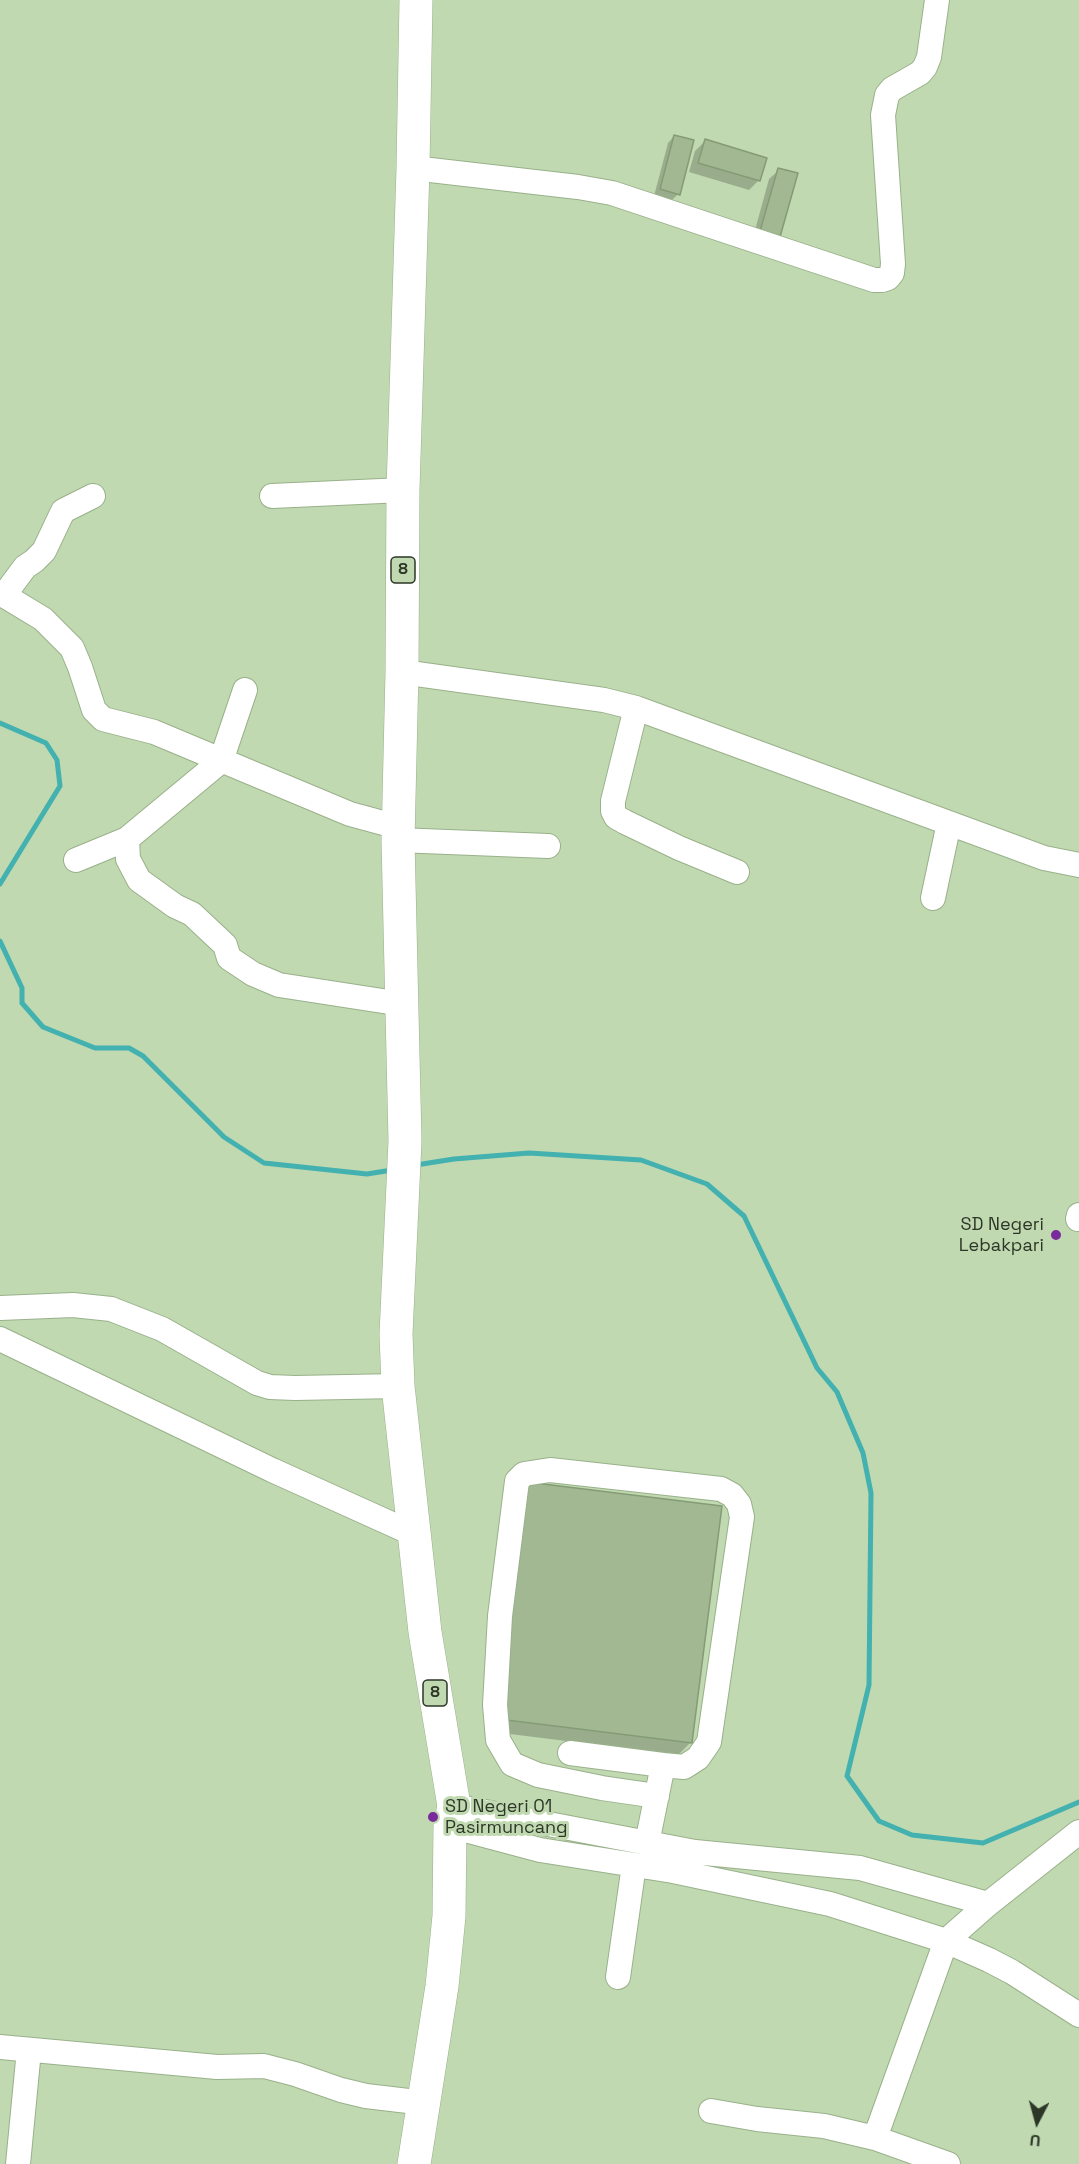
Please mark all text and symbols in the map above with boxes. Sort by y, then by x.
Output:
road number: 8 [391,557,415,583]
place label: SD Negeri Lebakpari [959,1214,1044,1256]
marker: SD Negeri Lebakpari [1049,1228,1063,1242]
road number: 8 [423,1680,447,1706]
place label: SD Negeri 01 Pasirmuncang [445,1796,568,1838]
marker: SD Negeri 01 Pasirmuncang [426,1810,440,1824]
north arrow [1007,2092,1067,2152]
text: U [1029,2129,1042,2151]

